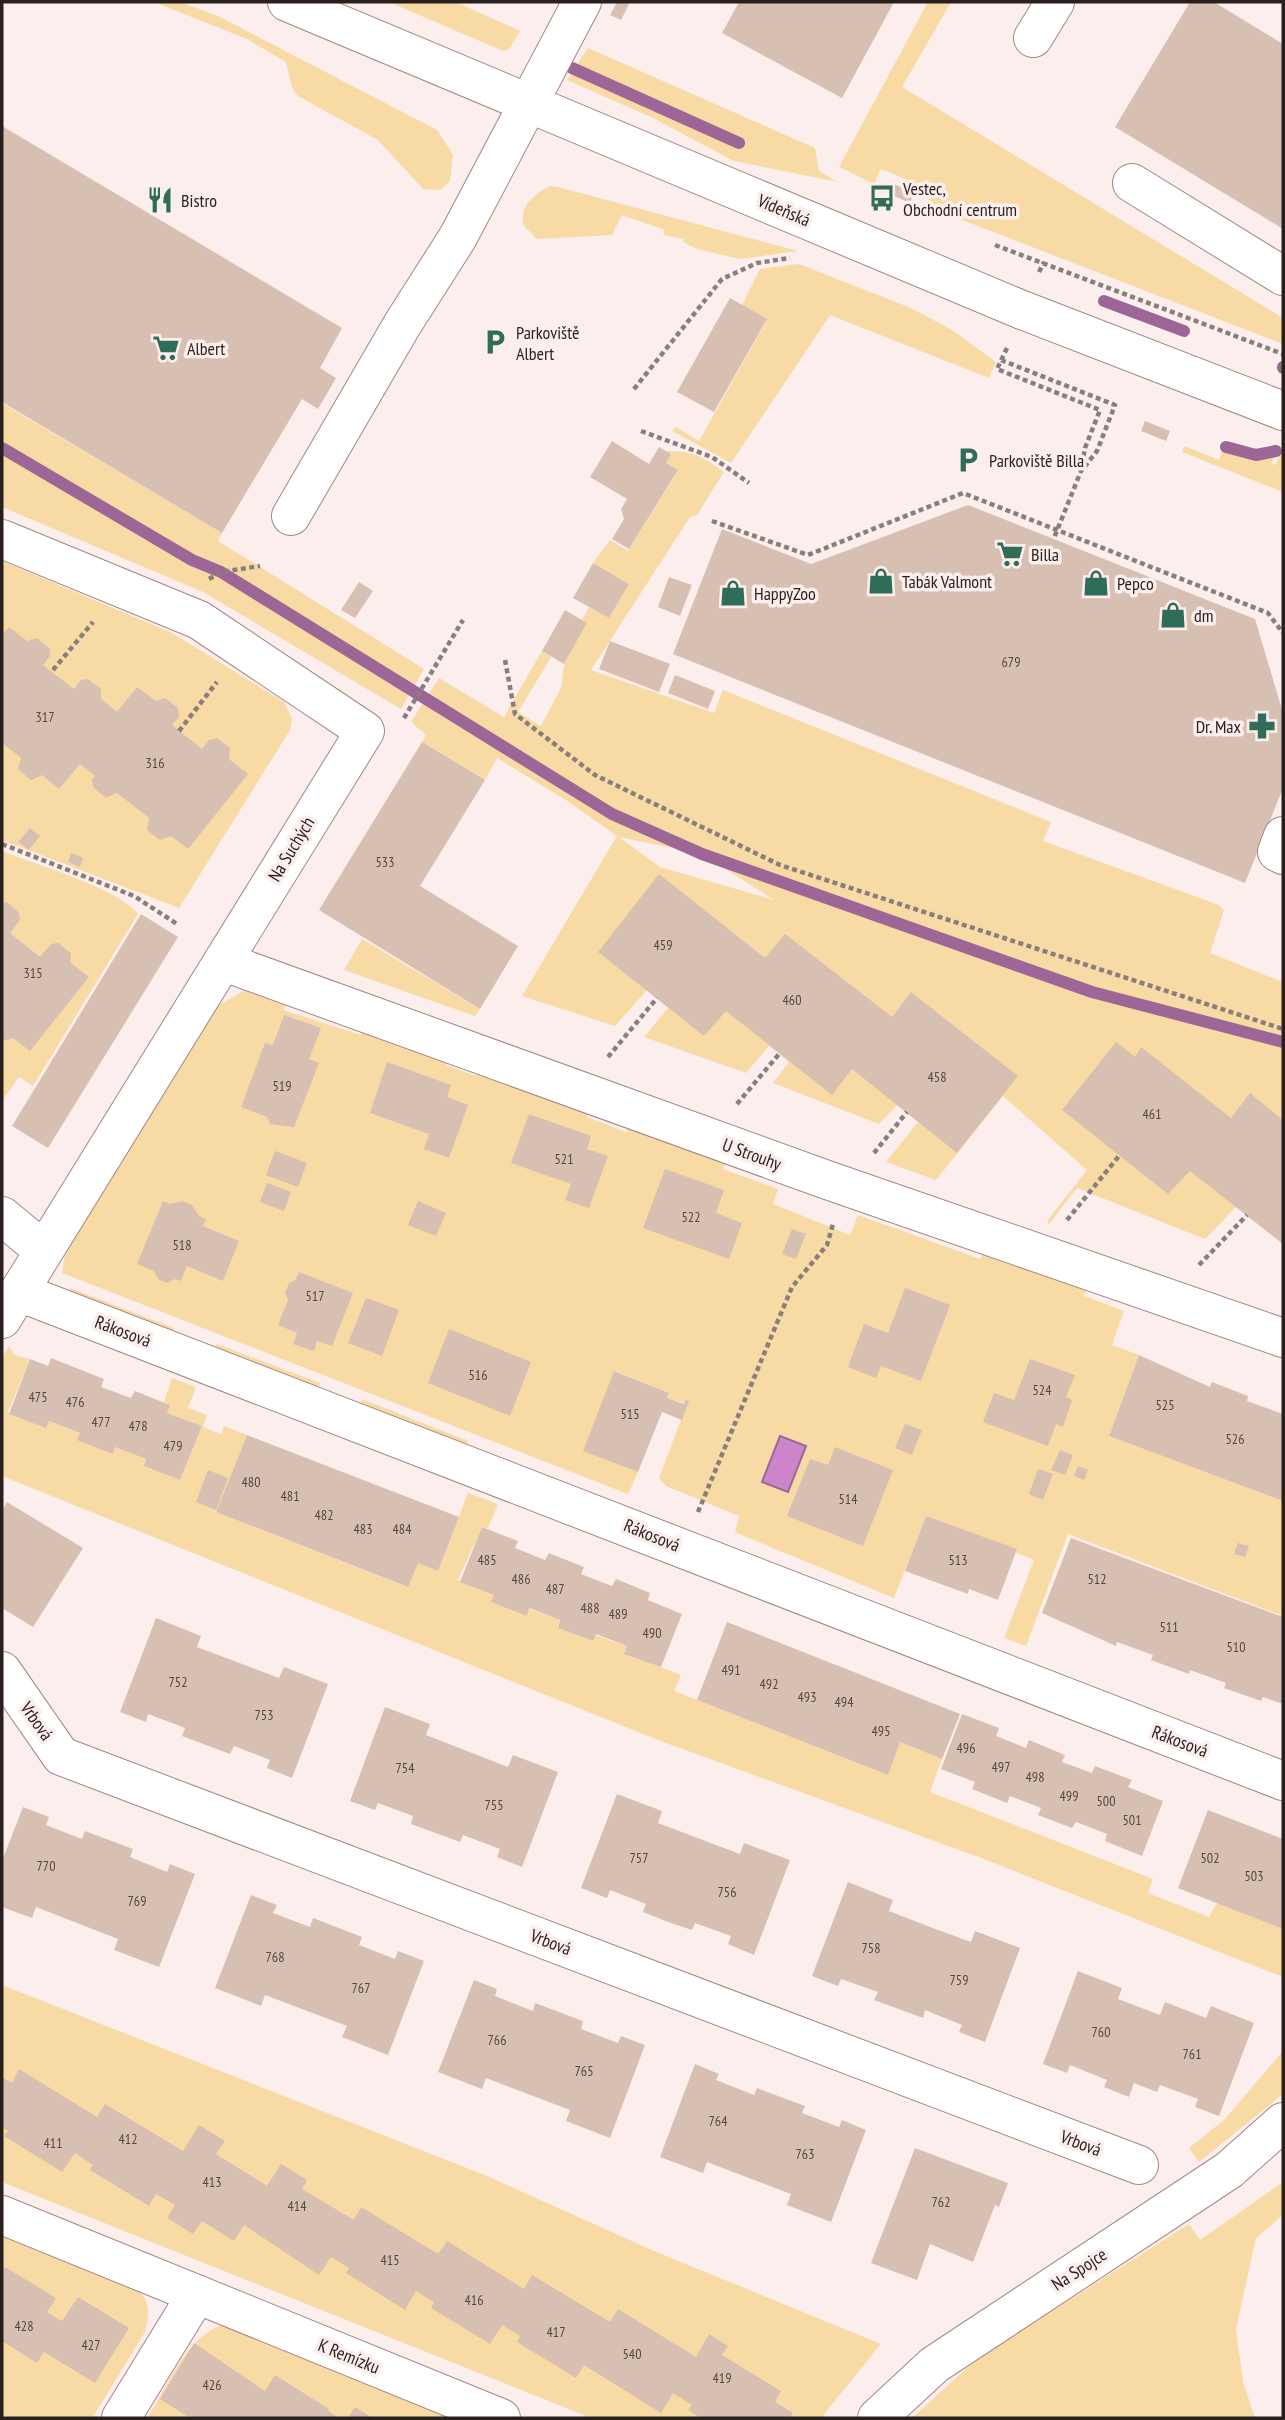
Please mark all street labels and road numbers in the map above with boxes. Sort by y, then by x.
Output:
street label: Vídeňská [753,188,814,231]
street label: Na Suchých [263,812,319,886]
street label: U Strouhy [719,1133,785,1175]
street label: Rákosová [92,1310,154,1352]
street label: Rákosová [621,1513,683,1557]
street label: Vrbová [15,1696,59,1745]
street label: Rákosová [1149,1720,1211,1762]
street label: Vrbová [526,1923,575,1960]
street label: Vrbová [1056,2124,1105,2161]
street label: Na Spojce [1047,2243,1111,2295]
street label: K Remízku [315,2333,383,2379]

